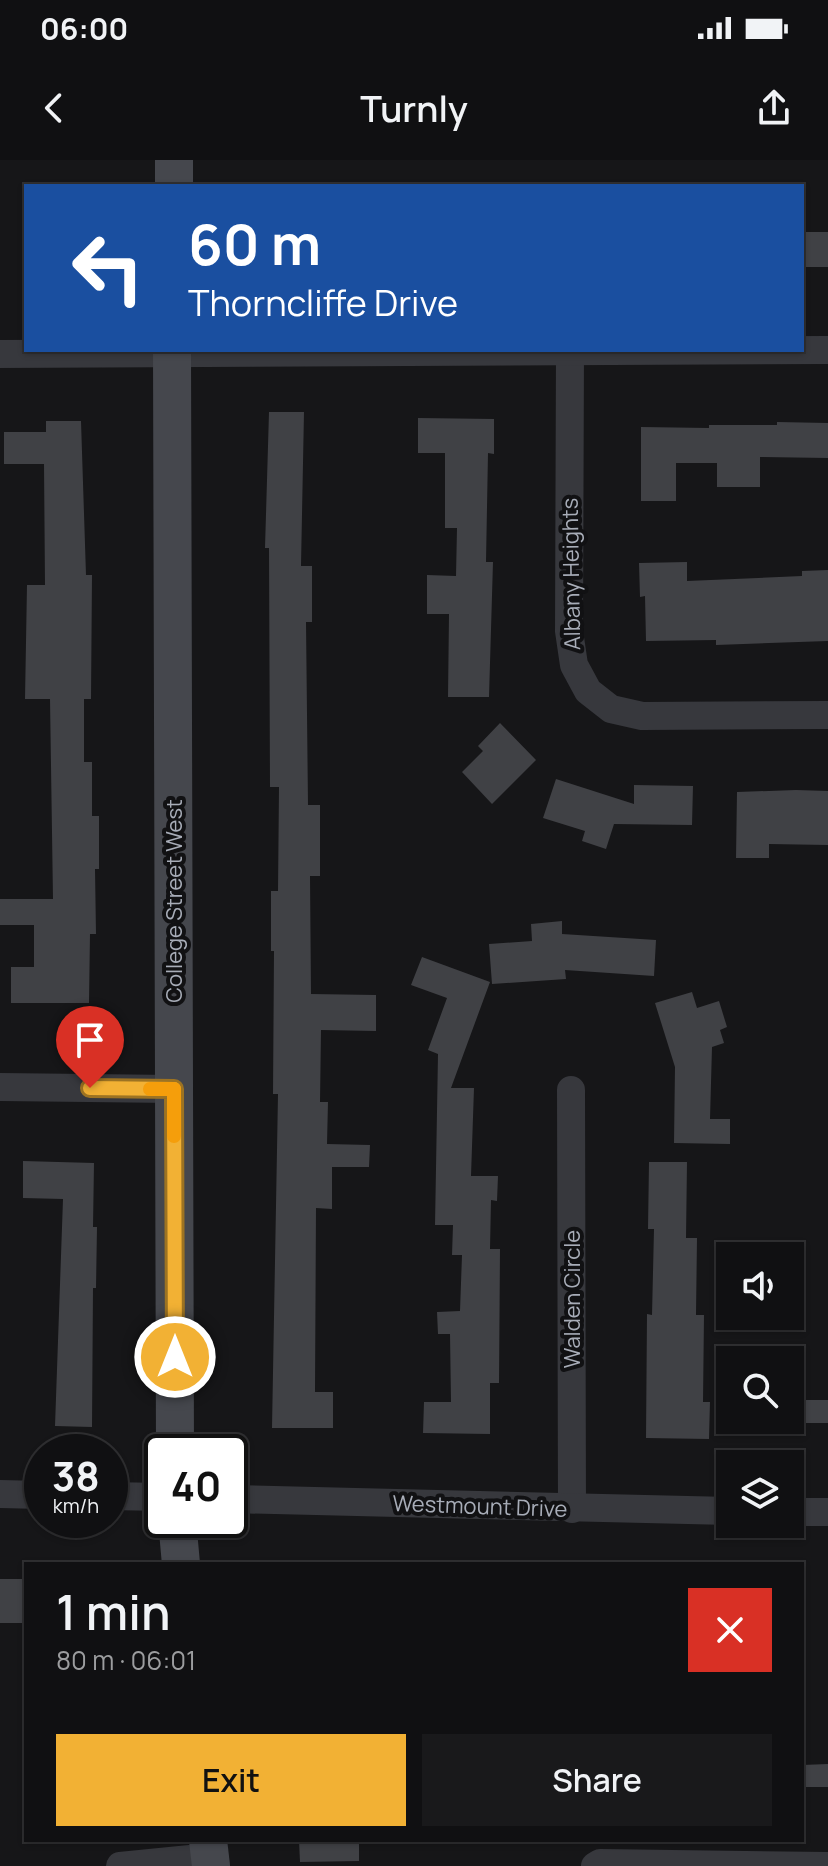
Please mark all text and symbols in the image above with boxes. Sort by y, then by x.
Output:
text: 06:00 [40,8,128,49]
text: Turnly [360,84,468,133]
icon: back [32,86,76,130]
icon: share [752,86,796,130]
text: 60 m [188,205,321,282]
icon: left [56,216,160,320]
text: Thorncliffe Drive [188,278,458,327]
street label: Albany Heights [555,498,587,650]
street label: College Street West [159,799,189,1003]
pin [56,1006,124,1088]
icon: arrive [68,1018,112,1062]
street label: Walden Circle [557,1230,587,1368]
map controls [716,1242,804,1538]
button: sound [716,1242,804,1330]
position arrow [133,1315,217,1399]
button: search [716,1346,804,1434]
speed limit sign: 40 [144,1434,248,1538]
text: 38 [52,1448,100,1503]
button: layers [716,1450,804,1538]
street label: Westmount Drive [392,1488,568,1524]
text: km/h [53,1492,99,1519]
text: 1 min [56,1579,170,1644]
button: close [688,1588,772,1672]
text: 80 m · 06:01 [56,1642,196,1678]
button: Exit [56,1734,406,1826]
button: Share [422,1734,772,1826]

